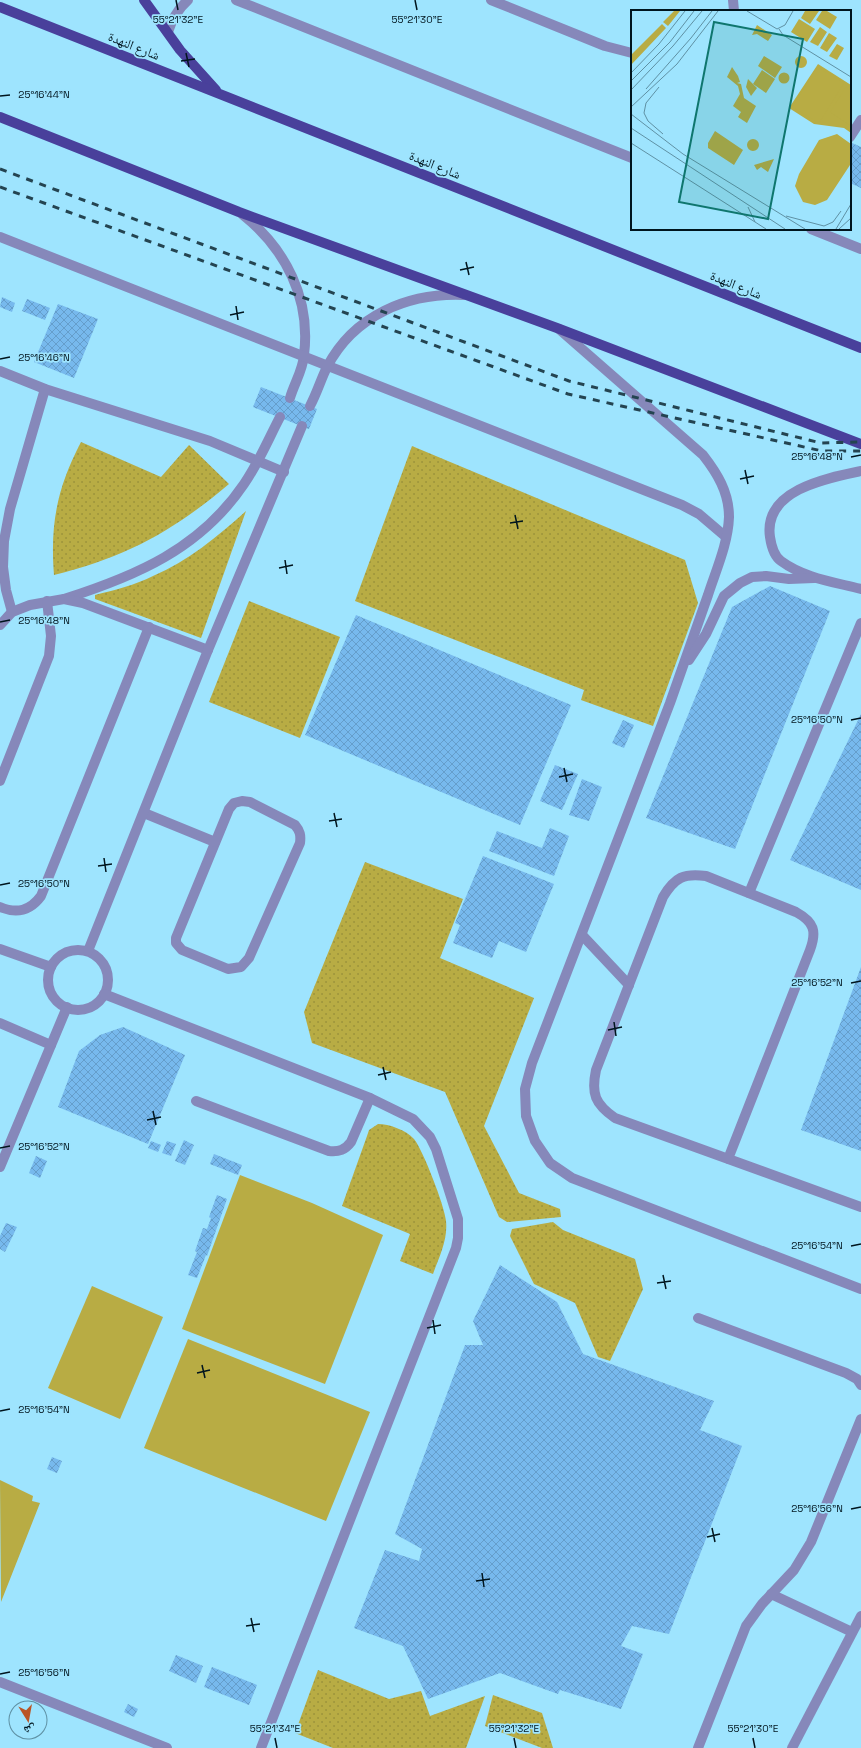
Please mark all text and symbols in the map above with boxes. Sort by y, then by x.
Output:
inset map [631,10,851,230]
text: 55°21'32"E [153,13,204,26]
text: 55°21'30"E [392,13,443,26]
street label: شارع النهدة [105,28,162,65]
text: 25°16'44"N [18,88,70,101]
street label: شارع النهدة [406,147,463,184]
street label: شارع النهدة [707,267,764,304]
text: 25°16'46"N [18,351,70,364]
text: 25°16'48"N [791,450,843,463]
text: 25°16'48"N [18,614,70,627]
text: 25°16'50"N [791,713,843,726]
text: 25°16'50"N [18,877,70,890]
text: 25°16'52"N [791,976,843,989]
text: 25°16'52"N [18,1140,70,1153]
text: 25°16'54"N [791,1239,843,1252]
text: 25°16'54"N [18,1403,70,1416]
text: 25°16'56"N [791,1502,843,1515]
text: 25°16'56"N [18,1666,70,1679]
north arrow [8,1700,48,1740]
text: ش [22,1721,37,1738]
text: 55°21'34"E [250,1722,301,1735]
text: 55°21'32"E [489,1722,540,1735]
text: 55°21'30"E [728,1722,779,1735]

